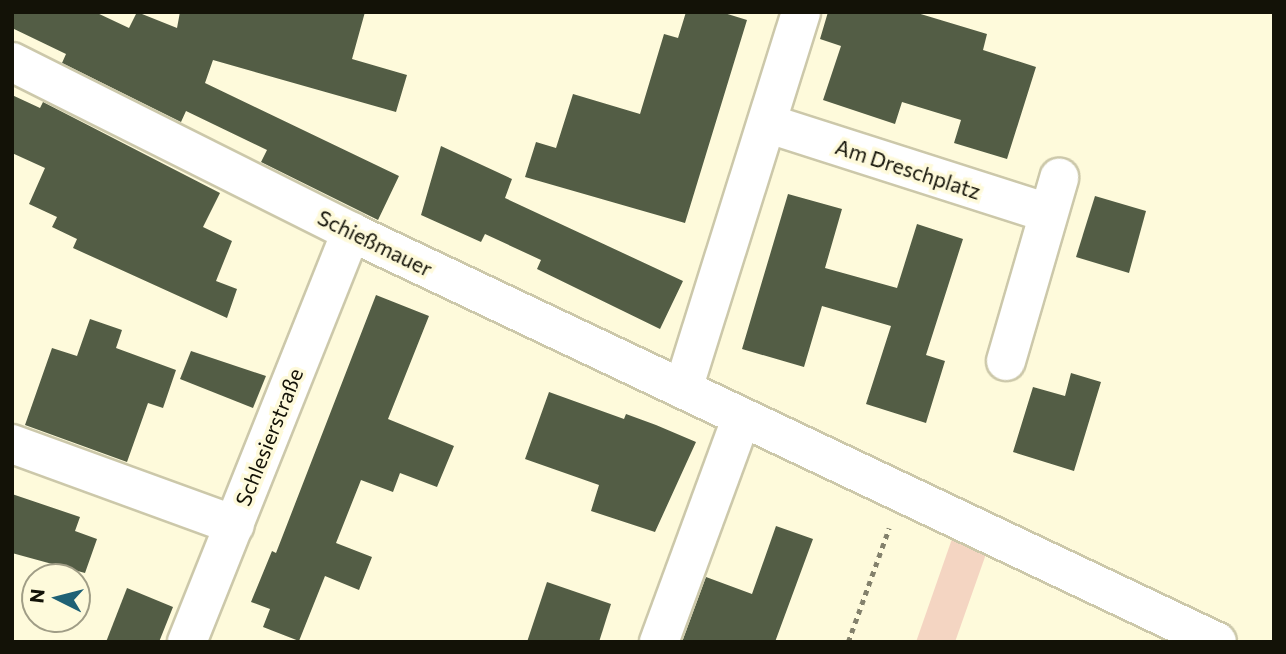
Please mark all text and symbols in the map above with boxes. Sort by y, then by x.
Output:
street label: Am Dreschplatz [832,134,984,204]
street label: Schießmauer [314,204,436,282]
street label: Schlesierstraße [230,364,308,510]
north arrow [21,563,91,633]
text: N [24,588,49,604]

